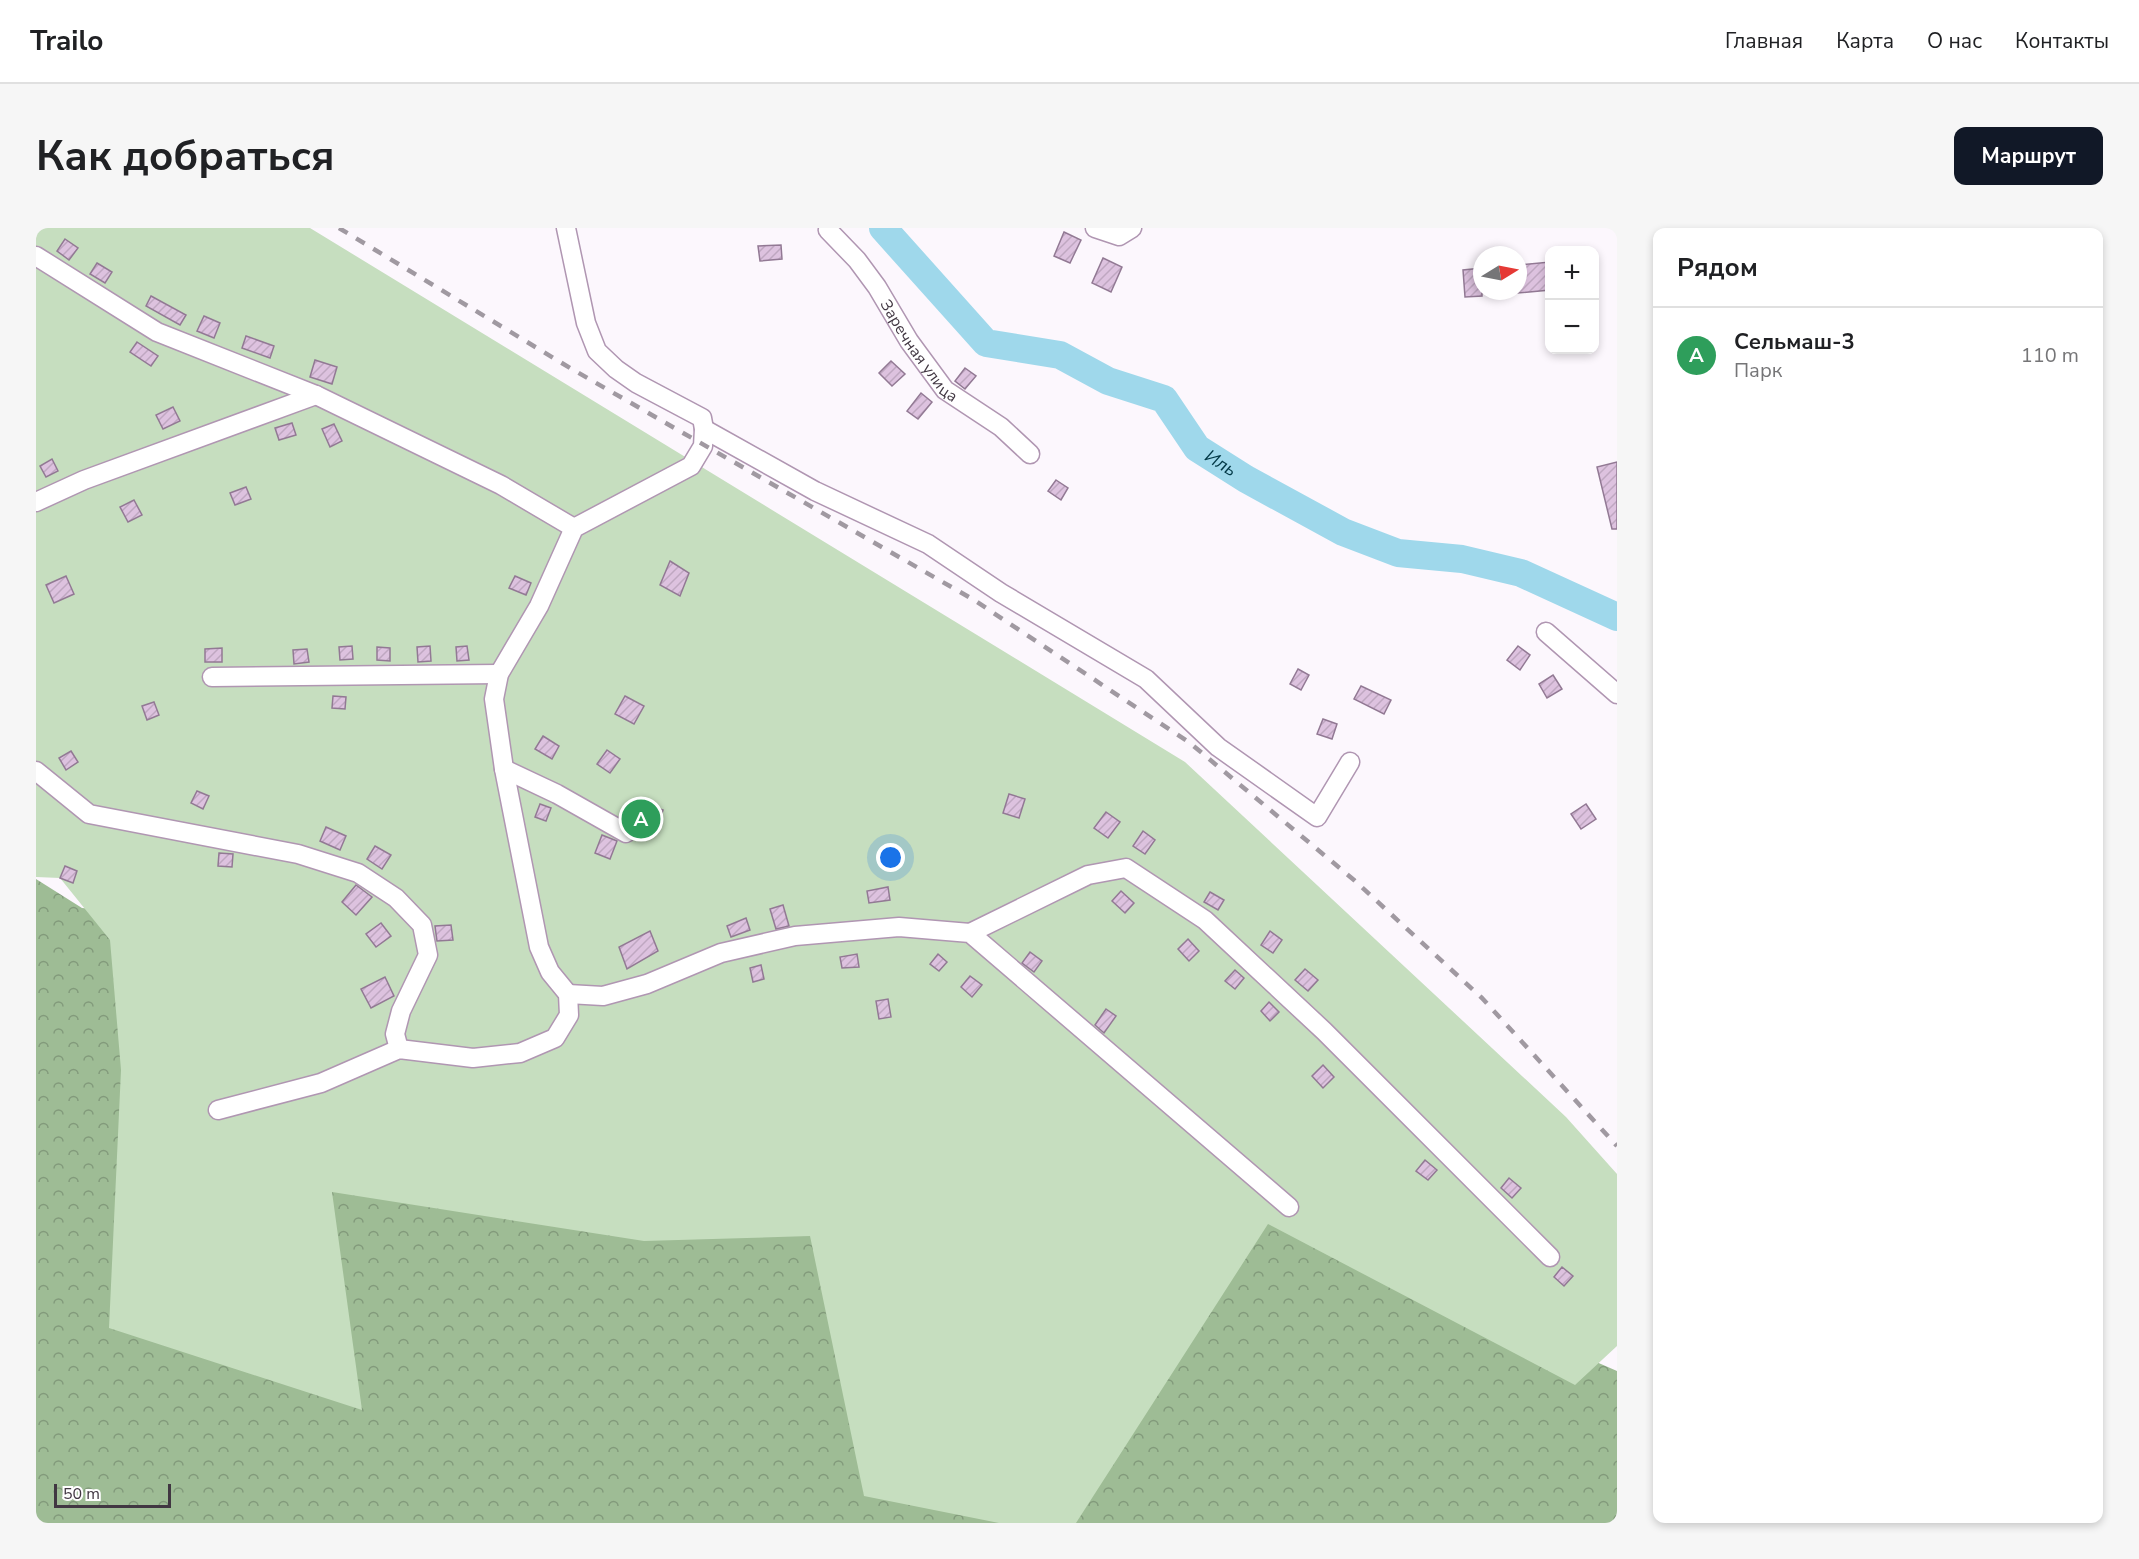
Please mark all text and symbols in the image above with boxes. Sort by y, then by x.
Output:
text: Trailo [30,22,103,60]
text: Главная [1725,27,1803,55]
text: Карта [1836,27,1894,55]
text: О нас [1927,27,1982,55]
text: Контакты [2015,27,2109,55]
button: Маршрут [1954,127,2103,185]
text: Как добраться [36,128,335,185]
north arrow [1473,246,1527,300]
map controls [1545,246,1599,354]
button: + [1545,246,1599,300]
text: Рядом [1677,250,1758,285]
street label: Заречная улица [875,295,962,407]
button: − [1545,300,1599,354]
text: Сельмаш-3 [1734,327,1855,357]
text: A [1689,342,1704,369]
text: 110 m [2021,342,2079,369]
text: Парк [1734,357,1782,384]
water label: Иль [1200,444,1241,482]
pin: A [622,796,660,842]
your location [876,843,905,872]
scale bar [54,1481,171,1508]
text: 50 m [63,1483,100,1505]

